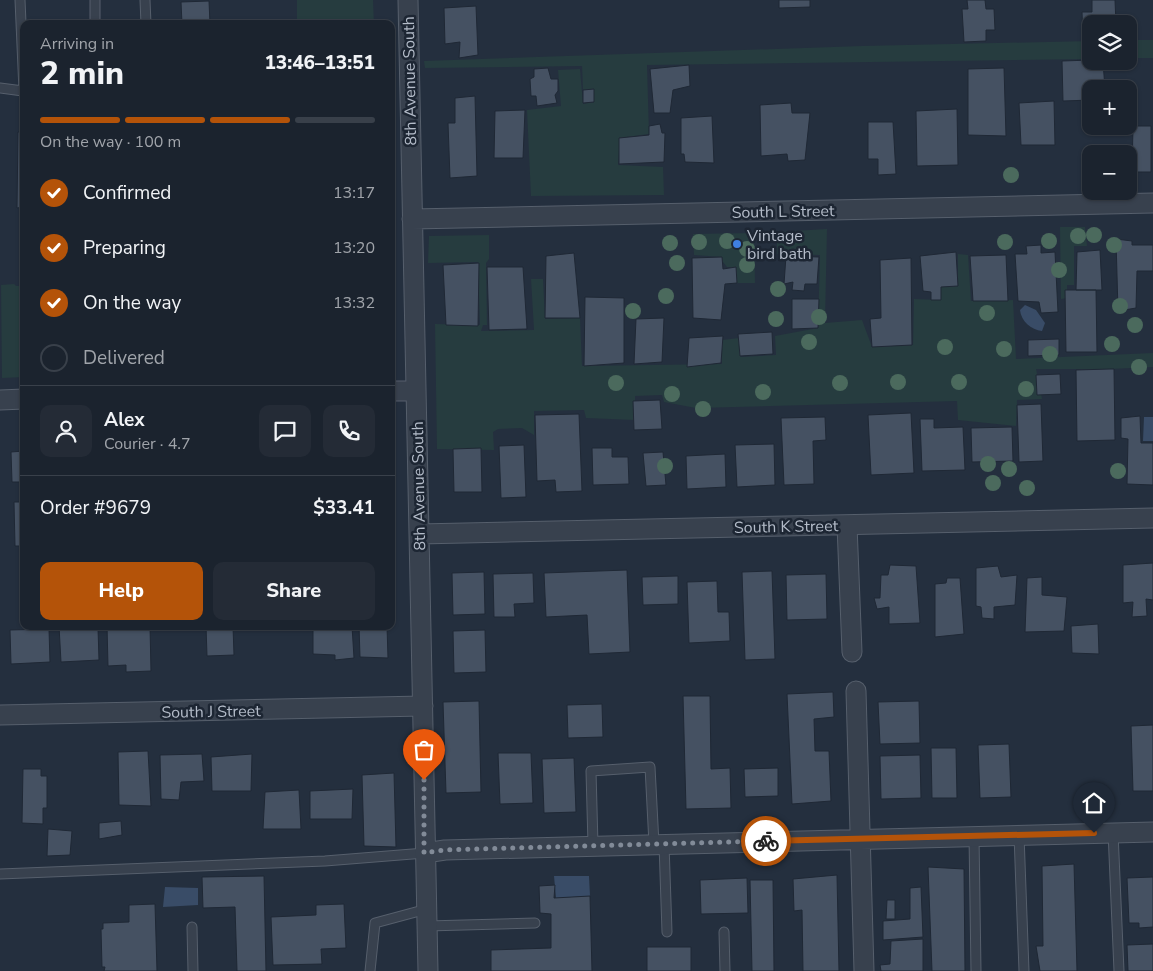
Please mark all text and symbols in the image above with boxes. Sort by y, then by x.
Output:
map controls [1082,15,1137,200]
button: layers [1082,15,1137,70]
street label: 8th Avenue South [398,16,422,146]
text: Arriving in [40,33,114,55]
text: 13:46–13:51 [264,50,375,76]
text: 2 min [40,52,124,95]
button: + [1082,80,1137,135]
text: On the way · 100 m [40,131,181,153]
button: − [1082,145,1137,200]
icon: check [40,179,68,207]
text: Confirmed [83,180,171,206]
text: 13:17 [333,182,375,204]
street label: South L Street [731,200,835,224]
place label: Vintage bird bath [746,225,812,265]
icon: check [40,234,68,262]
text: Preparing [83,235,166,261]
text: 13:20 [333,237,375,259]
marker: Vintage bird bath [731,238,743,250]
icon: check [40,289,68,317]
text: On the way [83,290,181,316]
text: 13:32 [333,292,375,314]
text: Delivered [83,345,165,371]
button: person [40,405,92,457]
button: chat [259,405,311,457]
button: phone [323,405,375,457]
text: Alex [104,407,145,433]
street label: 8th Avenue South [407,421,431,551]
text: Courier · 4.7 [104,433,190,455]
text: Order #9679 [40,495,151,521]
text: $33.41 [313,495,375,521]
street label: South K Street [734,515,839,539]
button: Help [40,562,203,620]
button: Share [213,562,375,620]
street label: South J Street [161,700,261,724]
pin [403,729,445,780]
icon: bag [410,736,438,764]
pin [1073,782,1115,833]
icon: home [1080,789,1108,817]
courier [741,816,791,866]
icon: bike [752,827,780,855]

